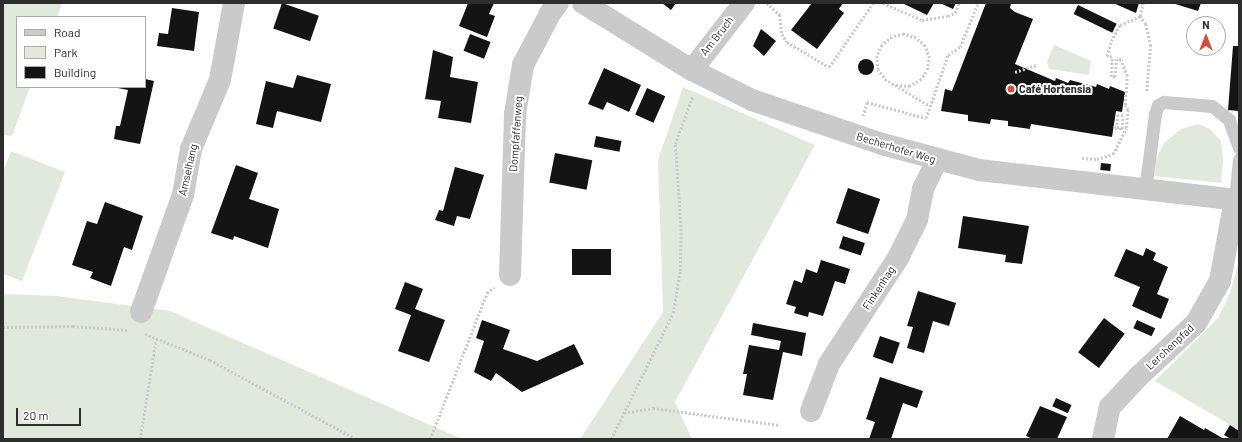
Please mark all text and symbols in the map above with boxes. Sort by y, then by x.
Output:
street label: Am Bruch [698,14,736,58]
legend [16,16,146,88]
north arrow [1186,16,1226,56]
text: N [1202,18,1210,31]
text: Road [54,25,81,39]
text: Park [54,45,78,59]
text: Building [54,65,96,79]
place label: Café Hortensia [1019,82,1091,96]
marker: Café Hortensia [1006,84,1016,94]
street label: Dompfaffenweg [507,96,525,172]
street label: Becherhofer Weg [855,130,937,166]
street label: Amselhang [176,143,200,197]
street label: Finkenhag [860,264,898,312]
street label: Lerchenpfad [1143,321,1197,373]
scale bar [18,400,83,426]
text: 20 m [23,408,49,422]

